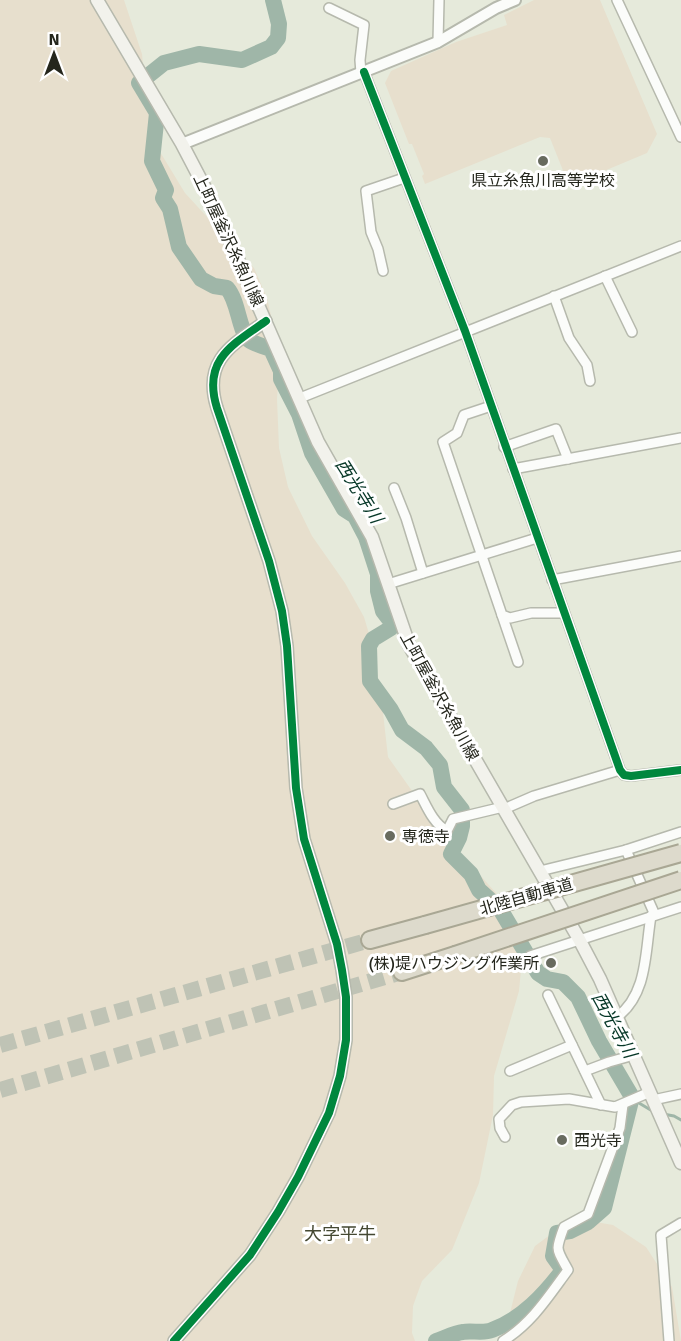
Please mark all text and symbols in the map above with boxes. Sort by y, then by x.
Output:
north arrow [24,24,84,84]
text: N [48,30,60,50]
marker: 県立糸魚川高等学校 [536,154,550,168]
street label: 上町屋釜沢糸魚川線 [189,171,268,310]
place label: 県立糸魚川高等学校 [471,171,615,191]
water label: 西光寺川 [331,455,388,529]
street label: 上町屋釜沢糸魚川線 [395,629,483,764]
place label: 専徳寺 [402,827,450,847]
marker: 専徳寺 [383,829,397,843]
street label: 北陸自動車道 [477,874,575,920]
place label: (株)堤ハウジング作業所 [368,954,539,974]
marker: (株)堤ハウジング作業所 [544,956,558,970]
water label: 西光寺川 [587,988,642,1064]
place label: 西光寺 [574,1131,622,1151]
marker: 西光寺 [555,1133,569,1147]
district label: 大字平牛 [304,1223,376,1245]

